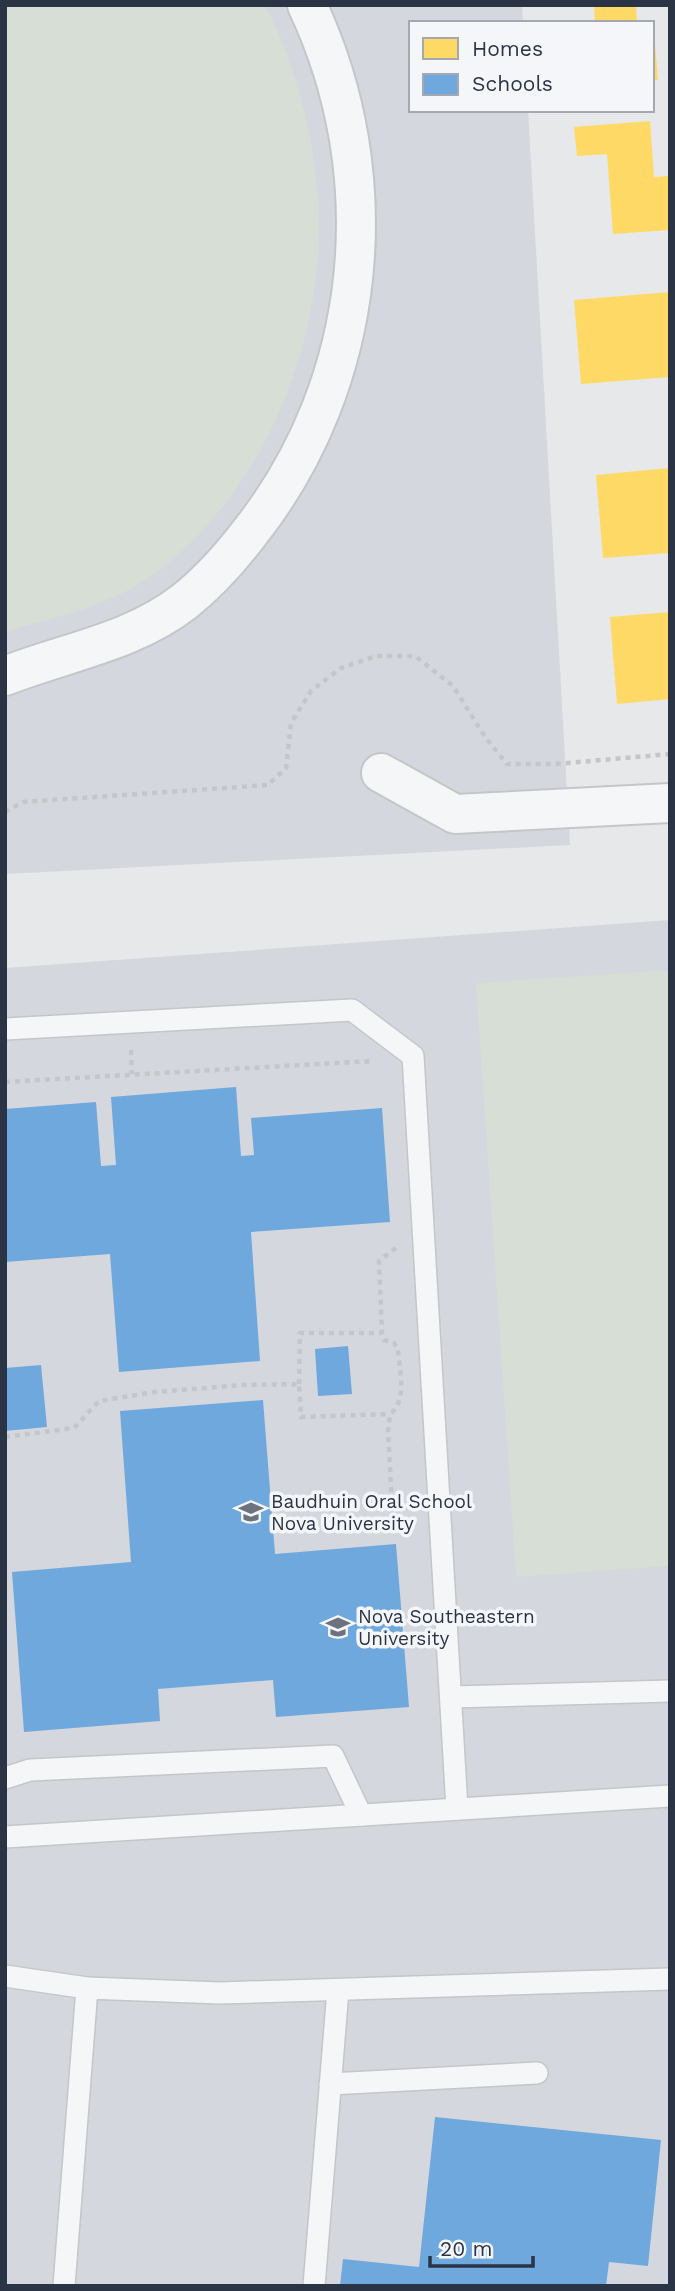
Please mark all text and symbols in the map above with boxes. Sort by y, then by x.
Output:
legend [409,21,654,112]
text: Homes [472,36,543,61]
text: Schools [472,71,553,96]
place label: Baudhuin Oral School Nova University [271,1490,472,1535]
school or university icon: Baudhuin Oral School Nova University [237,1498,265,1526]
place label: Nova Southeastern University [358,1605,535,1650]
school or university icon: Nova Southeastern University [324,1613,352,1641]
scale bar [430,2224,533,2268]
text: 20 m [440,2236,492,2261]

